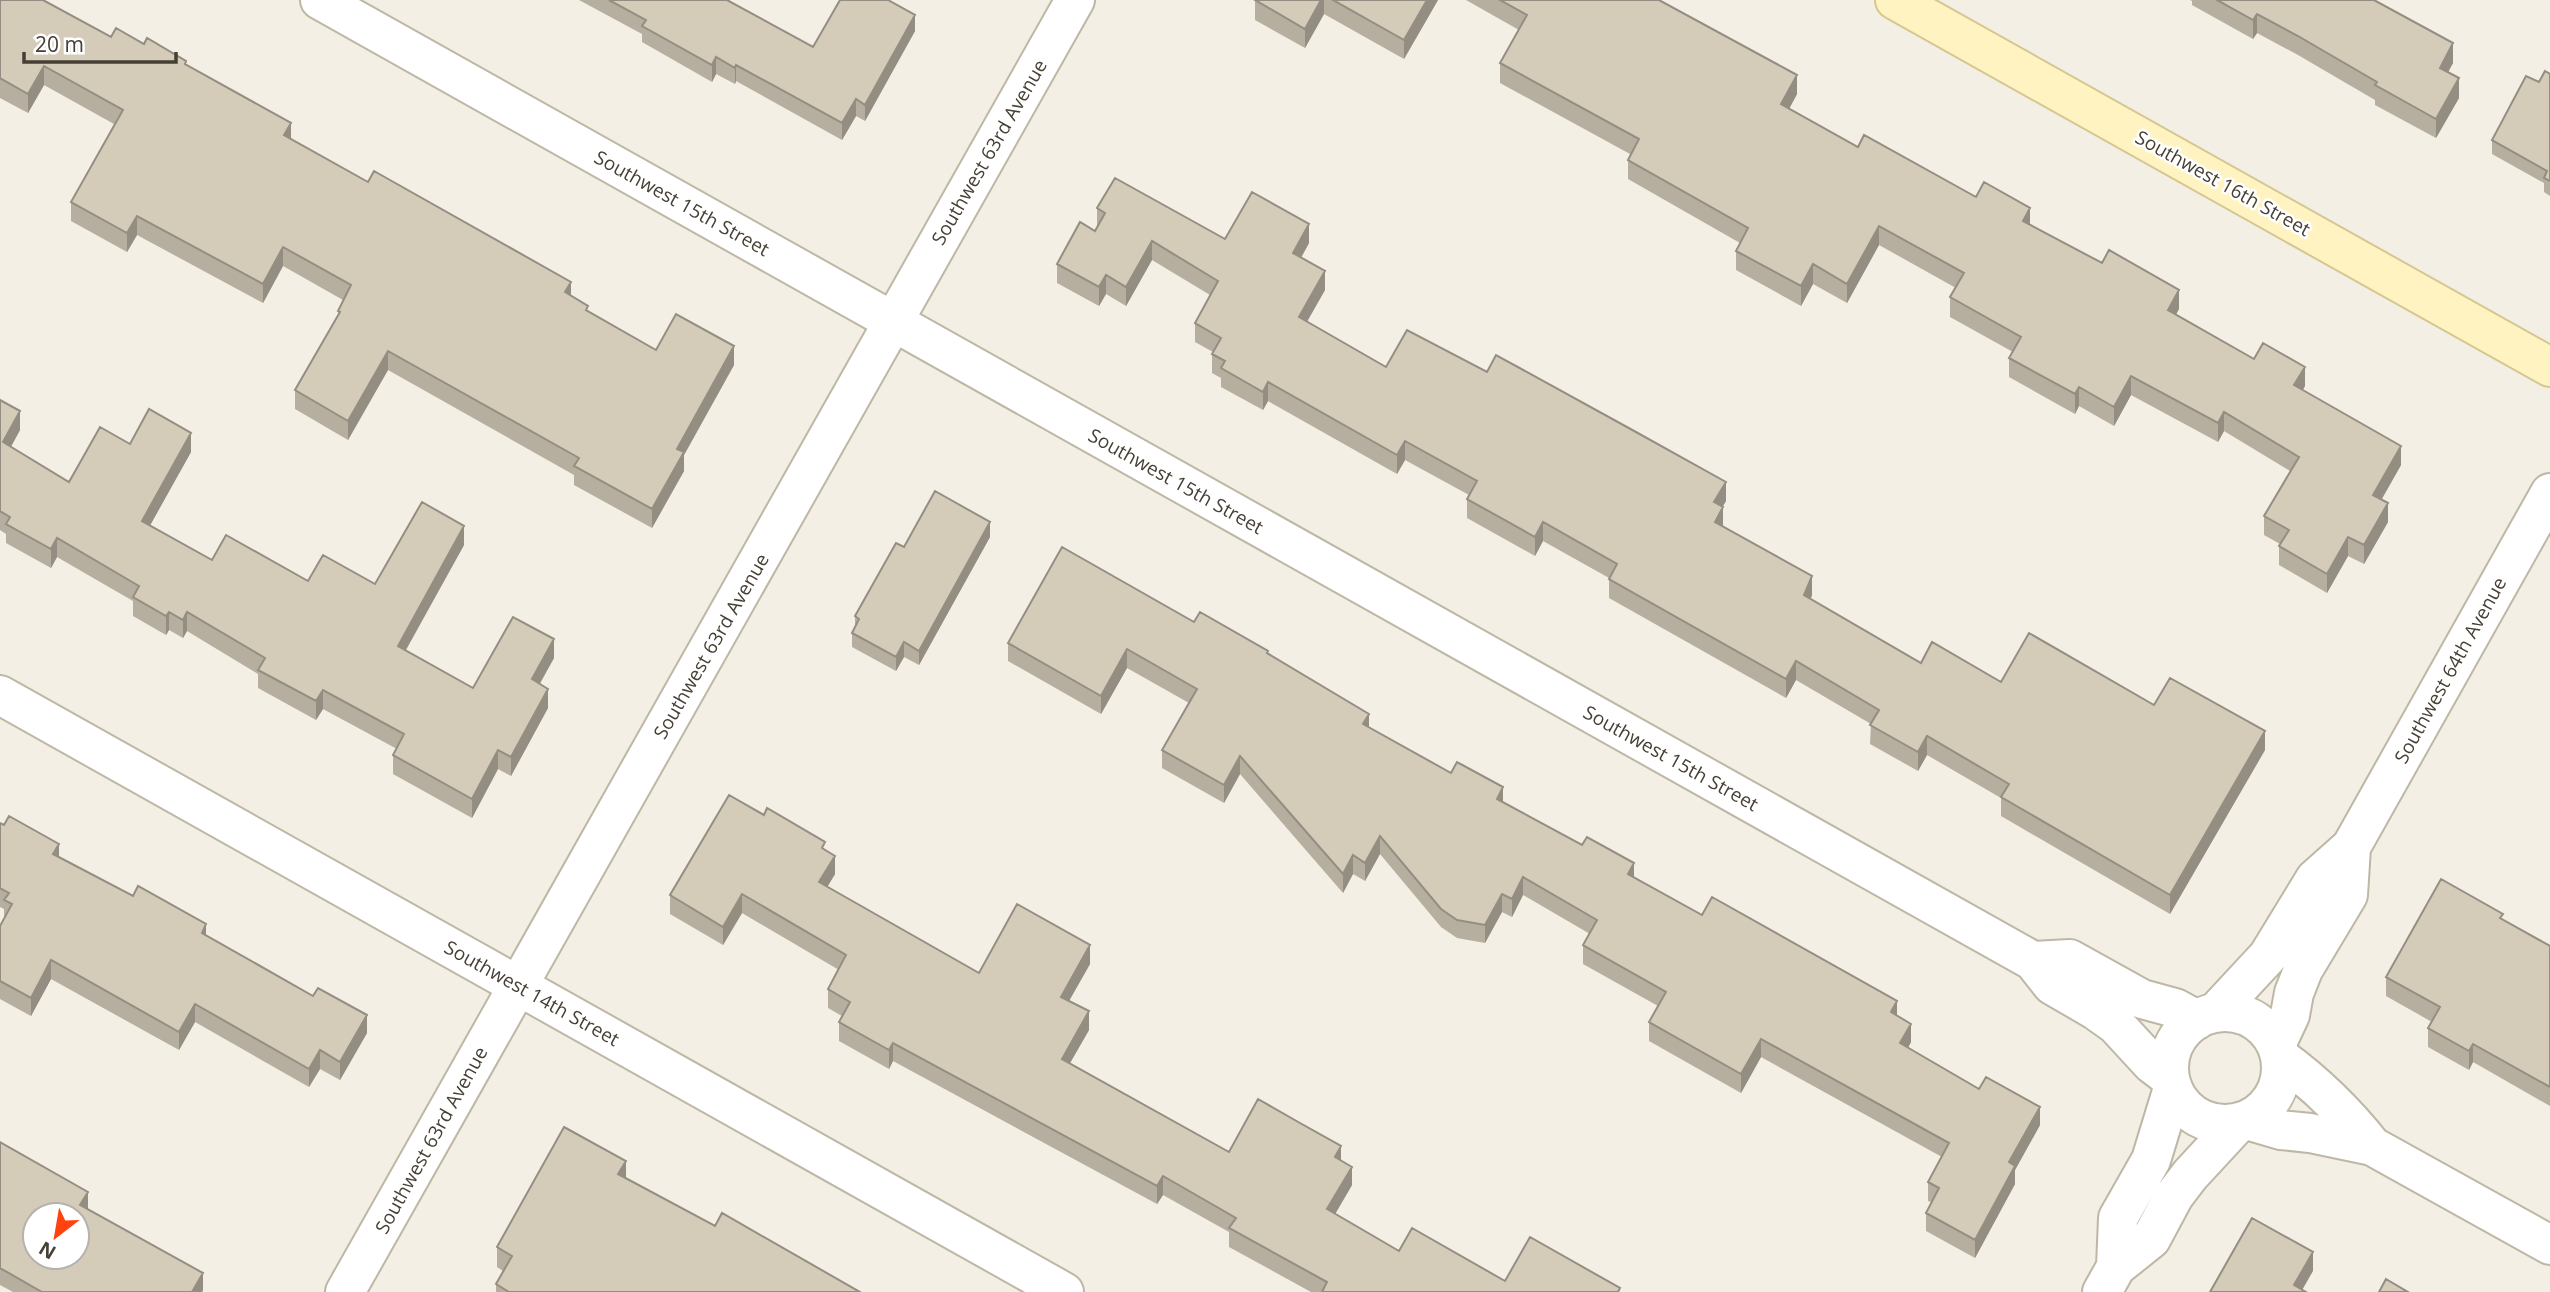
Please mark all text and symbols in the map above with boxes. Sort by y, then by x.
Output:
scale bar [24,21,177,65]
text: 20 m [35,30,84,58]
street label: Southwest 63rd Avenue [925,54,1053,250]
street label: Southwest 16th Street [2131,124,2315,242]
street label: Southwest 15th Street [590,144,774,262]
street label: Southwest 15th Street [1084,422,1268,540]
street label: Southwest 63rd Avenue [647,548,775,744]
street label: Southwest 64th Avenue [2388,572,2512,768]
street label: Southwest 15th Street [1579,699,1763,817]
street label: Southwest 14th Street [440,934,624,1052]
street label: Southwest 63rd Avenue [369,1042,493,1238]
north arrow [21,1201,91,1271]
text: N [34,1235,61,1266]

